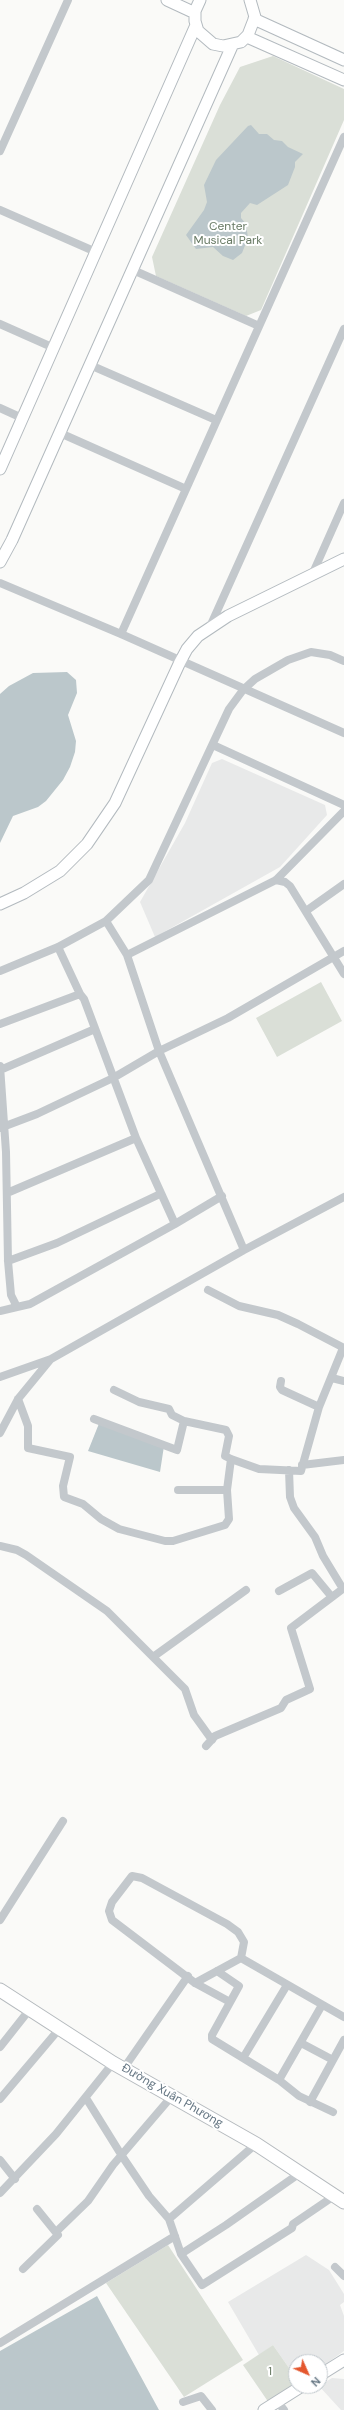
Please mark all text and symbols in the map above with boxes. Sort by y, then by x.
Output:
park label: Center Musical Park [194,220,262,248]
street label: Đường Xuân Phương [119,2061,225,2131]
north arrow [288,2354,328,2394]
park label: 1 [268,2365,272,2379]
text: N [308,2374,324,2390]

